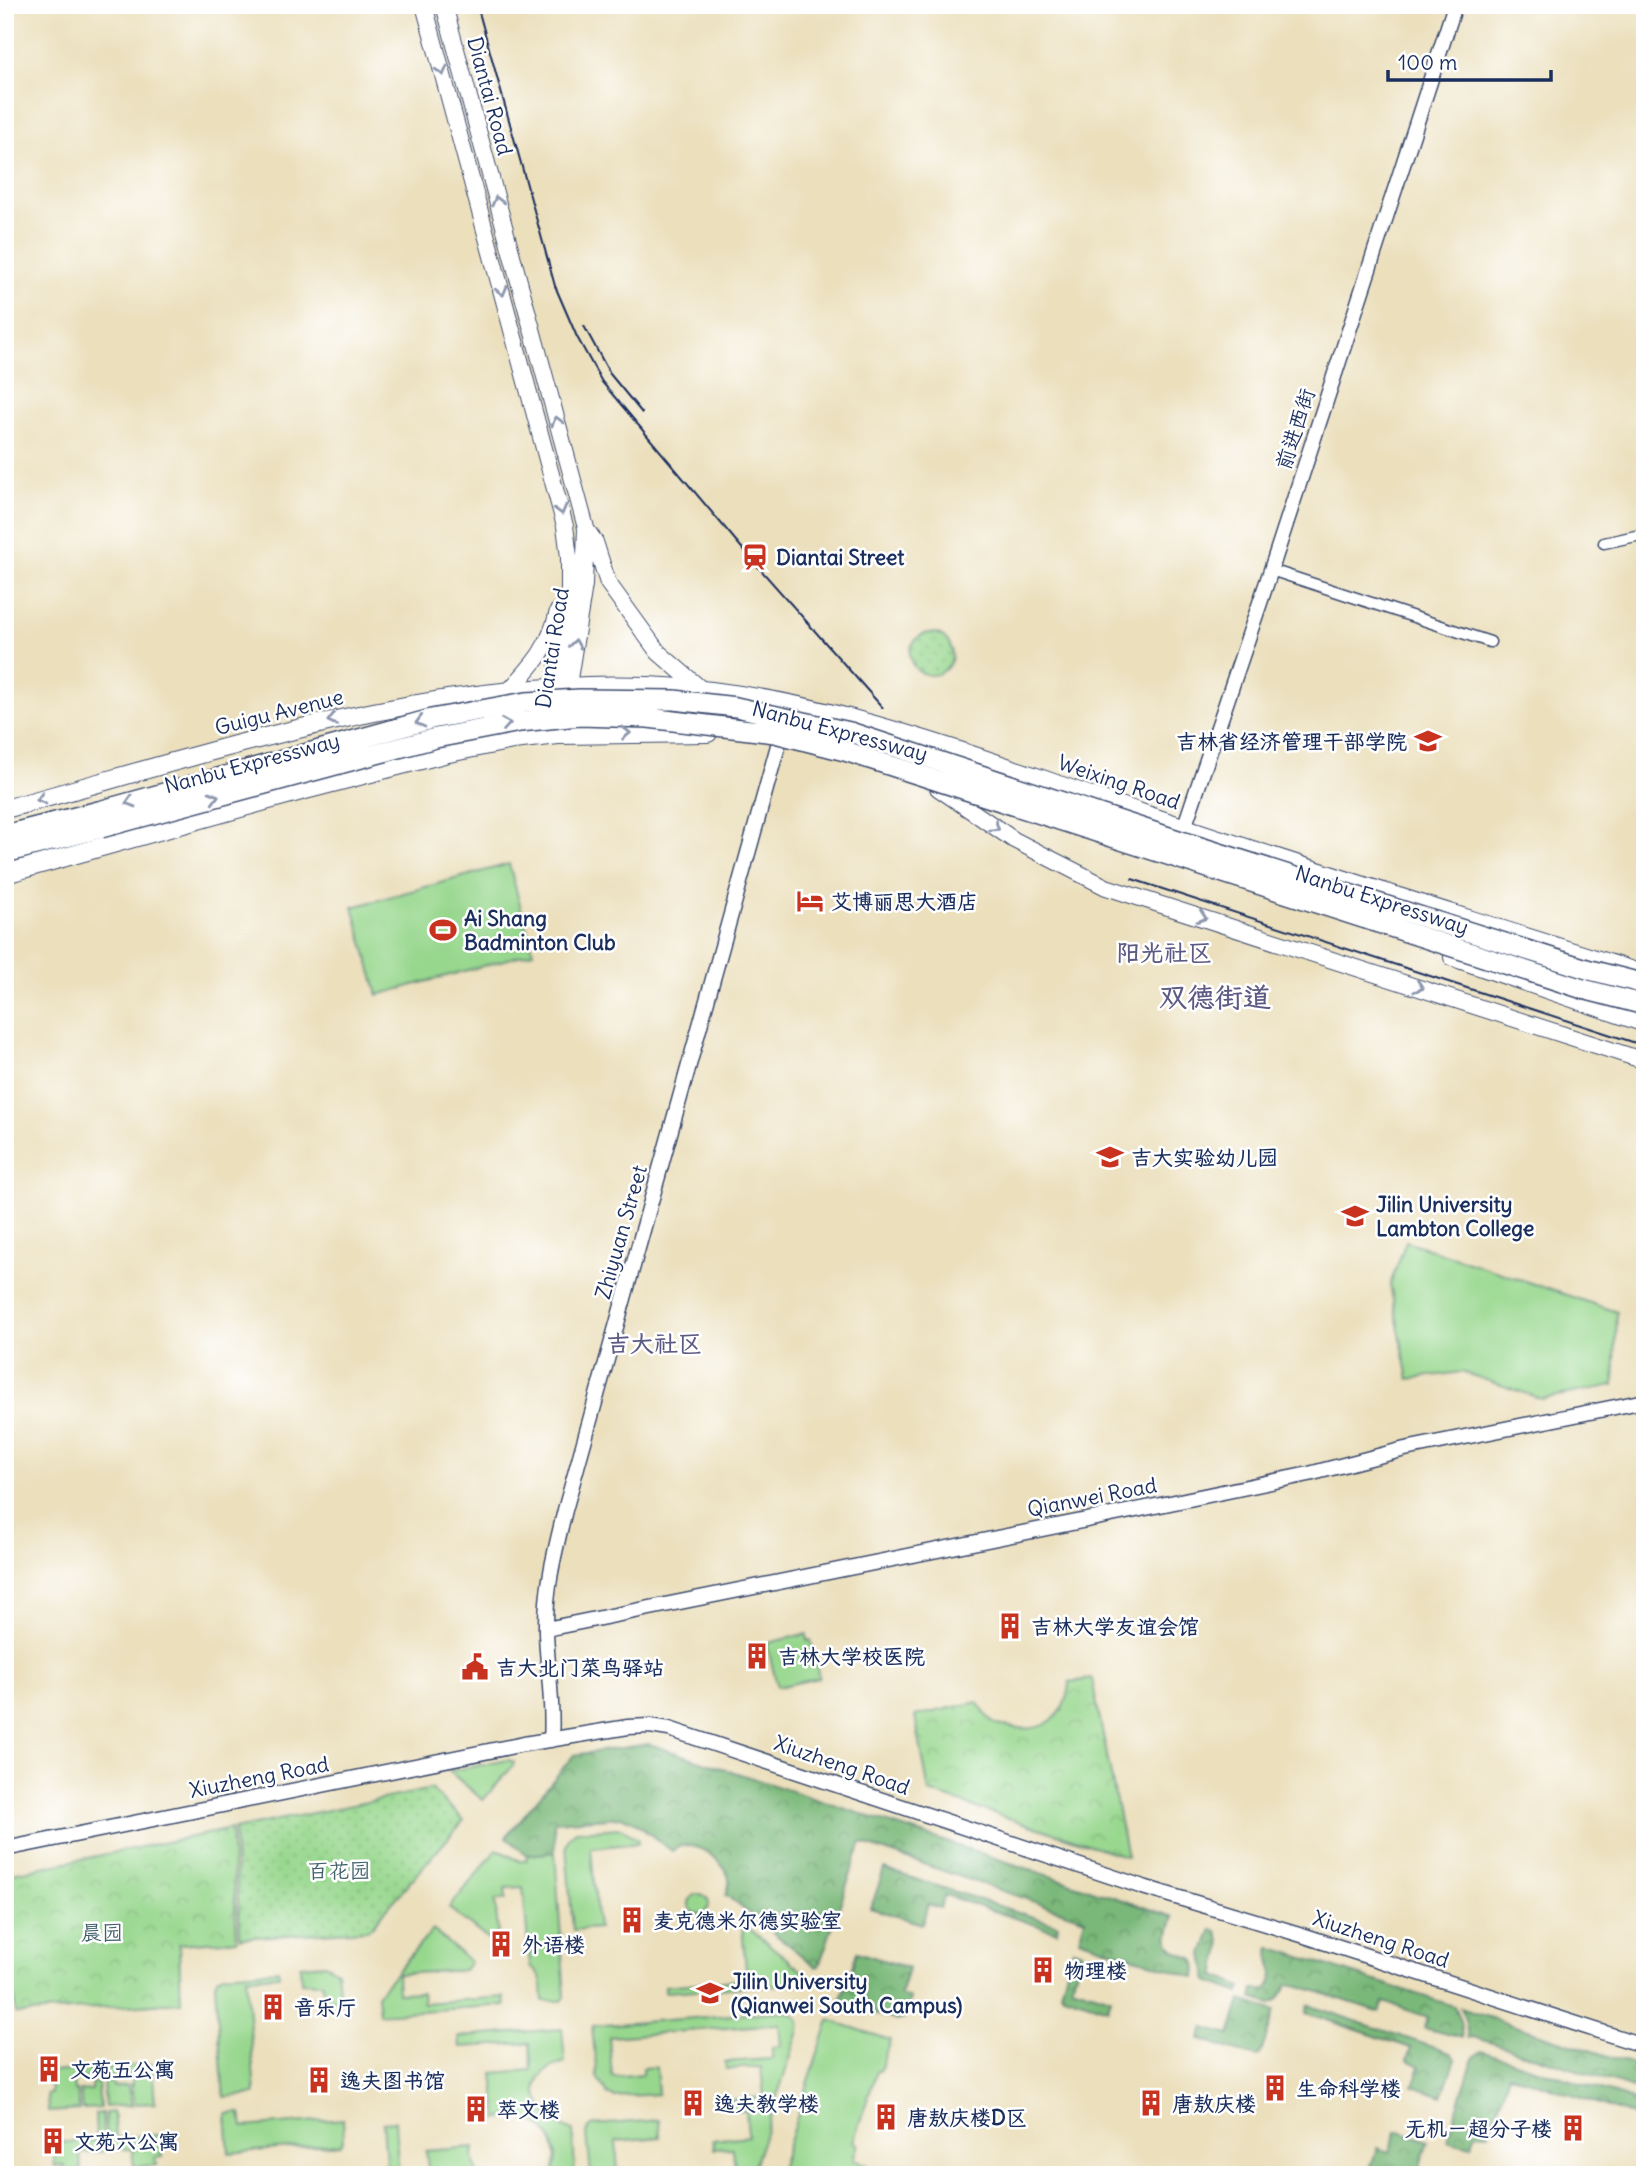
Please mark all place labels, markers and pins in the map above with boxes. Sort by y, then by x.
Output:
station icon: Diantai Street [740,542,770,572]
place label: Diantai Street [776,544,905,571]
school or university icon: 吉林省经济管理干部学院 [1413,726,1443,756]
place label: 吉林省经济管理干部学院 [1176,728,1407,755]
hotel icon: 艾博丽思大酒店 [795,886,825,916]
place label: 艾博丽思大酒店 [831,888,978,915]
place label: Ai Shang Badminton Club [464,905,616,956]
sports icon: Ai Shang Badminton Club [428,915,458,945]
school or university icon: 吉大实验幼儿园 [1095,1142,1125,1172]
place label: 吉大实验幼儿园 [1131,1144,1278,1171]
place label: Jilin University Lambton College [1376,1191,1534,1242]
school or university icon: Jilin University Lambton College [1340,1201,1370,1231]
building icon: 吉林大学友谊会馆 [995,1611,1025,1641]
place label: 吉林大学友谊会馆 [1031,1613,1199,1640]
building icon: 吉林大学校医院 [742,1641,772,1671]
place label: 吉林大学校医院 [778,1643,925,1670]
public building icon: 吉大北门菜鸟驿站 [460,1652,490,1682]
place label: 吉大北门菜鸟驿站 [496,1654,664,1681]
building icon: 麦克德米尔德实验室 [617,1905,647,1935]
place label: 麦克德米尔德实验室 [653,1907,842,1934]
building icon: 外语楼 [486,1929,516,1959]
place label: 外语楼 [522,1931,585,1958]
building icon: 物理楼 [1028,1955,1058,1985]
place label: 物理楼 [1064,1957,1127,1984]
place label: Jilin University (Qianwei South Campus) [731,1968,962,2019]
school or university icon: Jilin University (Qianwei South Campus) [695,1978,725,2008]
building icon: 音乐厅 [258,1992,288,2022]
place label: 音乐厅 [294,1994,357,2021]
building icon: 文苑五公寓 [34,2054,64,2084]
place label: 文苑五公寓 [70,2056,175,2083]
building icon: 逸夫图书馆 [304,2065,334,2095]
place label: 逸夫图书馆 [340,2067,445,2094]
building icon: 生命科学楼 [1260,2073,1290,2103]
place label: 生命科学楼 [1296,2075,1401,2102]
building icon: 逸夫教学楼 [678,2088,708,2118]
building icon: 唐敖庆楼 [1136,2088,1166,2118]
place label: 逸夫教学楼 [714,2090,819,2117]
place label: 唐敖庆楼 [1172,2090,1256,2117]
building icon: 萃文楼 [461,2094,491,2124]
place label: 萃文楼 [497,2096,560,2123]
building icon: 唐敖庆楼D区 [871,2102,901,2132]
place label: 唐敖庆楼D区 [907,2104,1027,2131]
building icon: 无机－超分子楼 [1558,2113,1588,2143]
place label: 无机－超分子楼 [1405,2115,1552,2142]
building icon: 文苑六公寓 [38,2126,68,2156]
place label: 文苑六公寓 [74,2128,179,2155]

